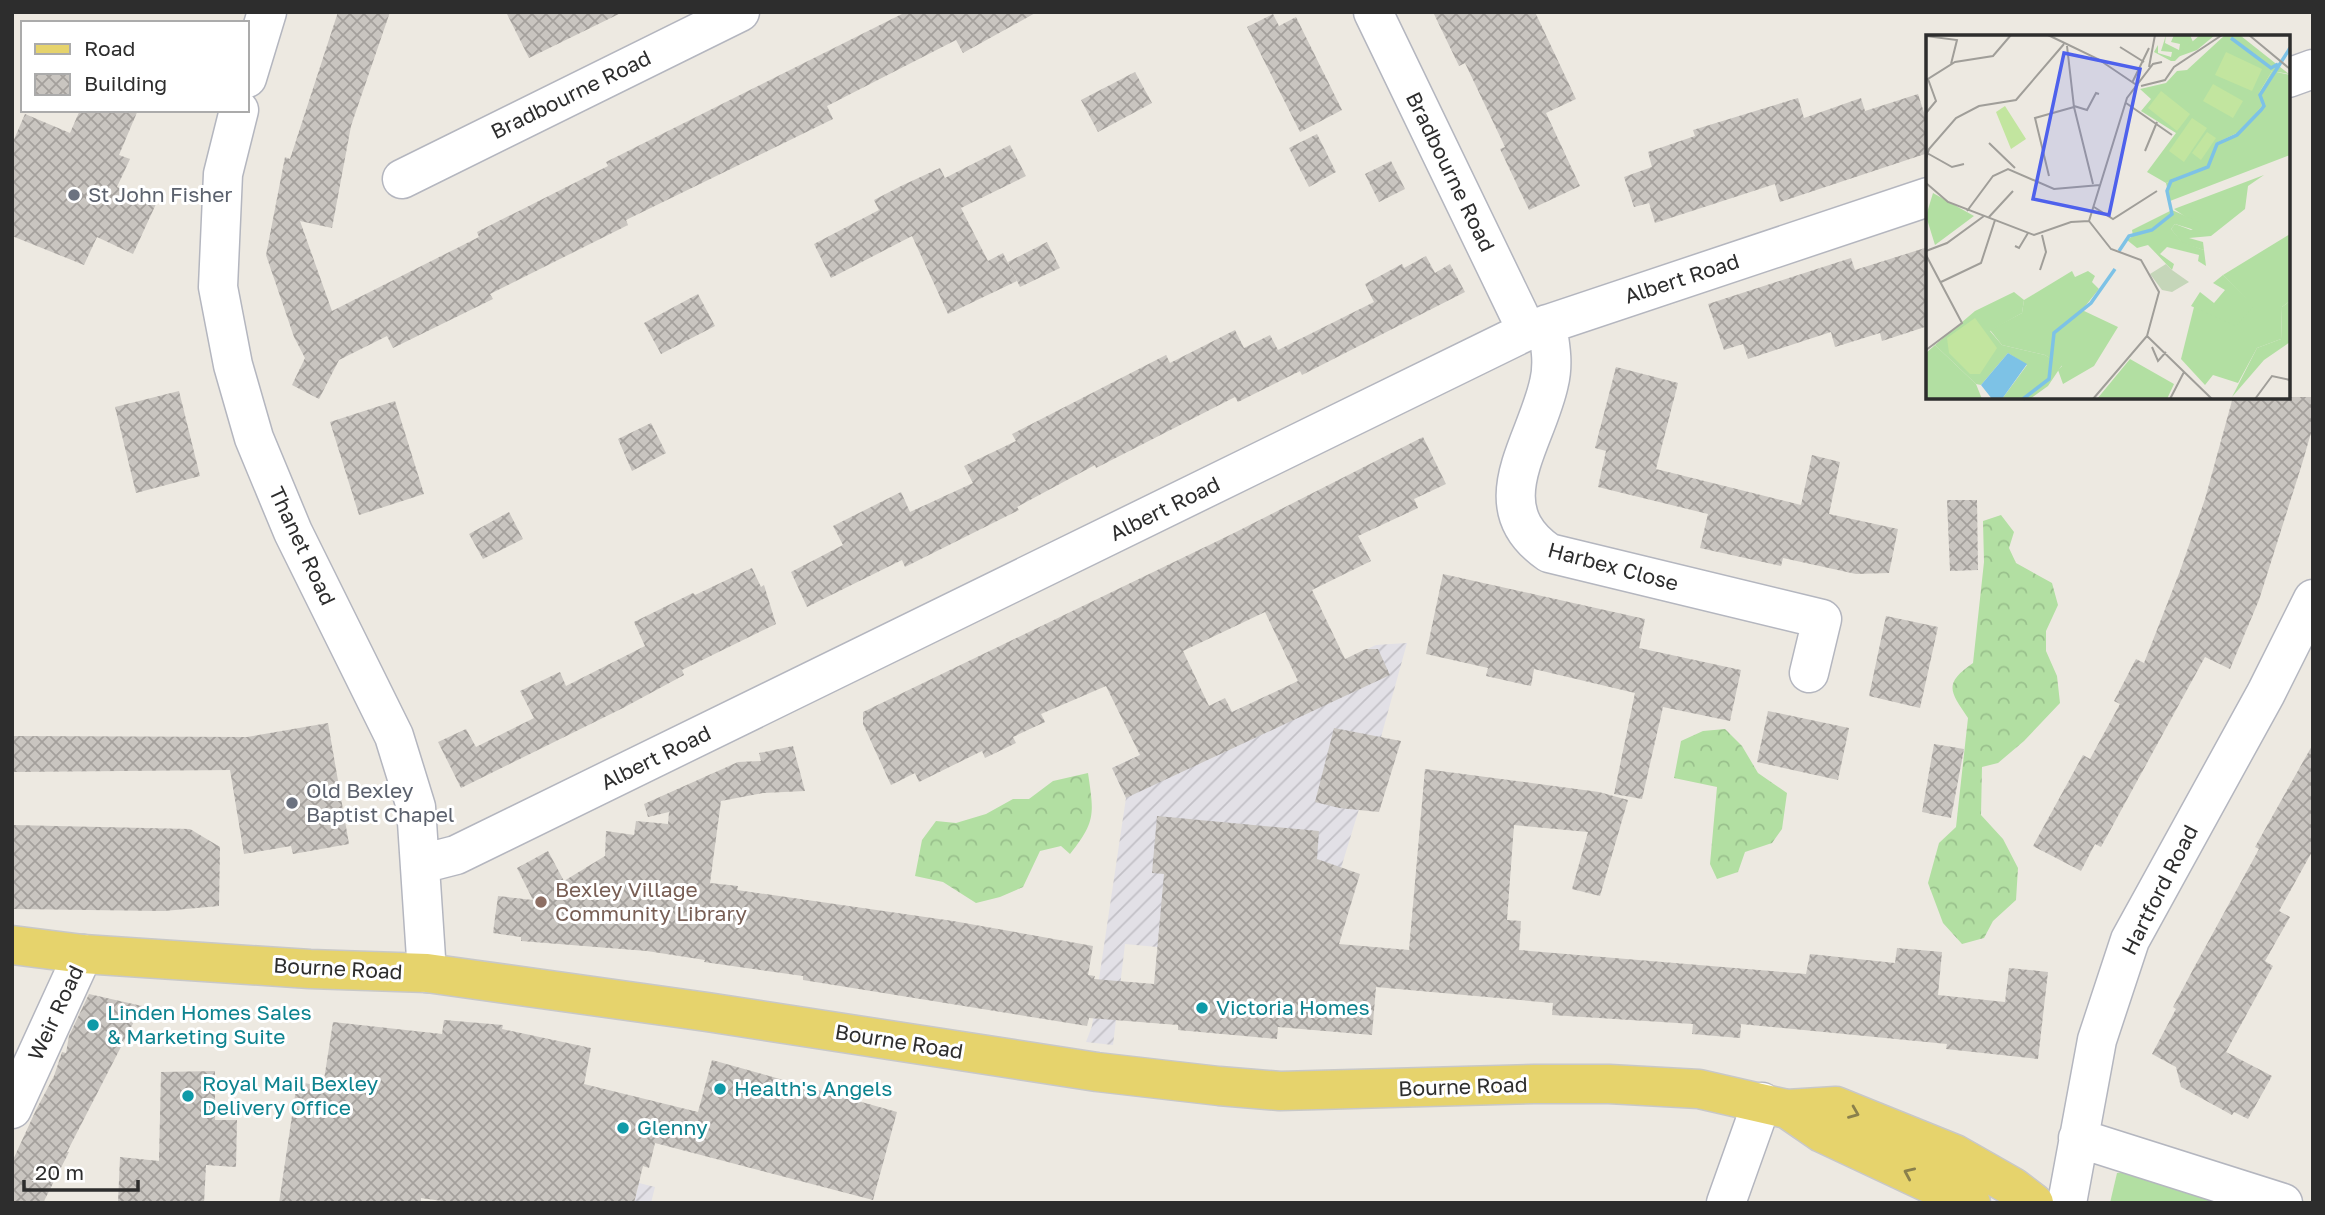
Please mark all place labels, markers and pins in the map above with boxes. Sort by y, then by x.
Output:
place label: St John Fisher [88,181,233,207]
marker: St John Fisher [66,187,82,203]
place label: Old Bexley Baptist Chapel [306,777,455,827]
marker: Old Bexley Baptist Chapel [284,795,300,811]
place label: Bexley Village Community Library [555,876,747,926]
marker: Bexley Village Community Library [533,894,549,910]
place label: Victoria Homes [1216,994,1370,1020]
place label: Linden Homes Sales & Marketing Suite [107,999,312,1049]
marker: Victoria Homes [1194,1000,1210,1016]
marker: Linden Homes Sales & Marketing Suite [85,1017,101,1033]
place label: Royal Mail Bexley Delivery Office [202,1070,378,1120]
place label: Health's Angels [734,1075,892,1101]
marker: Health's Angels [712,1081,728,1097]
marker: Royal Mail Bexley Delivery Office [180,1088,196,1104]
place label: Glenny [637,1114,708,1140]
marker: Glenny [615,1120,631,1136]

